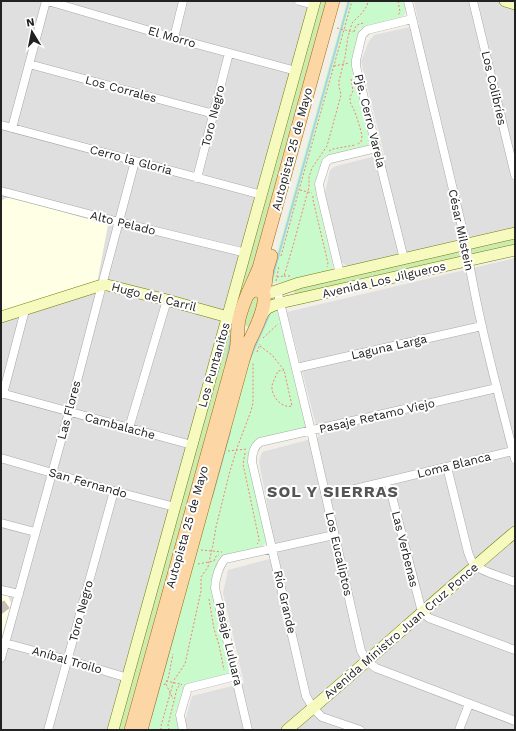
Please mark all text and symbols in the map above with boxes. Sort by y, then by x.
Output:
north arrow [12,12,52,52]
text: N [25,16,35,30]
street label: El Morro [146,23,198,51]
street label: Los Colibríes [479,50,509,126]
street label: Los Corrales [84,73,158,105]
street label: Pje. Cerro Varela [352,73,388,170]
street label: Toro Negro [199,84,227,148]
street label: Autopista 25 de Mayo [269,86,315,212]
street label: Cerro la Gloria [88,142,174,178]
street label: César Milstein [446,188,476,272]
street label: Alto Pelado [89,208,157,238]
street label: Avenida Los Jilgueros [321,259,447,301]
street label: Hugo del Carril [110,280,198,314]
street label: Los Puntanitos [195,321,233,409]
street label: Laguna Larga [350,331,429,363]
street label: Las Flores [54,379,84,441]
street label: Pasaje Retamo Viejo [318,396,436,436]
street label: Cambalache [83,410,157,442]
street label: Loma Blanca [416,449,493,481]
street label: Autopista 25 de Mayo [163,464,211,590]
street label: San Fernando [47,465,129,501]
district label: SOL Y SIERRAS [267,482,399,501]
street label: Las Verbenas [389,509,421,589]
street label: Los Eucaliptos [323,511,355,597]
street label: Avenida Ministro Juan Cruz Ponce [321,560,481,702]
street label: Río Grande [271,569,299,635]
street label: Toro Negro [66,579,96,643]
street label: Pasaje Luluara [213,601,245,687]
street label: Aníbal Troilo [30,643,104,677]

